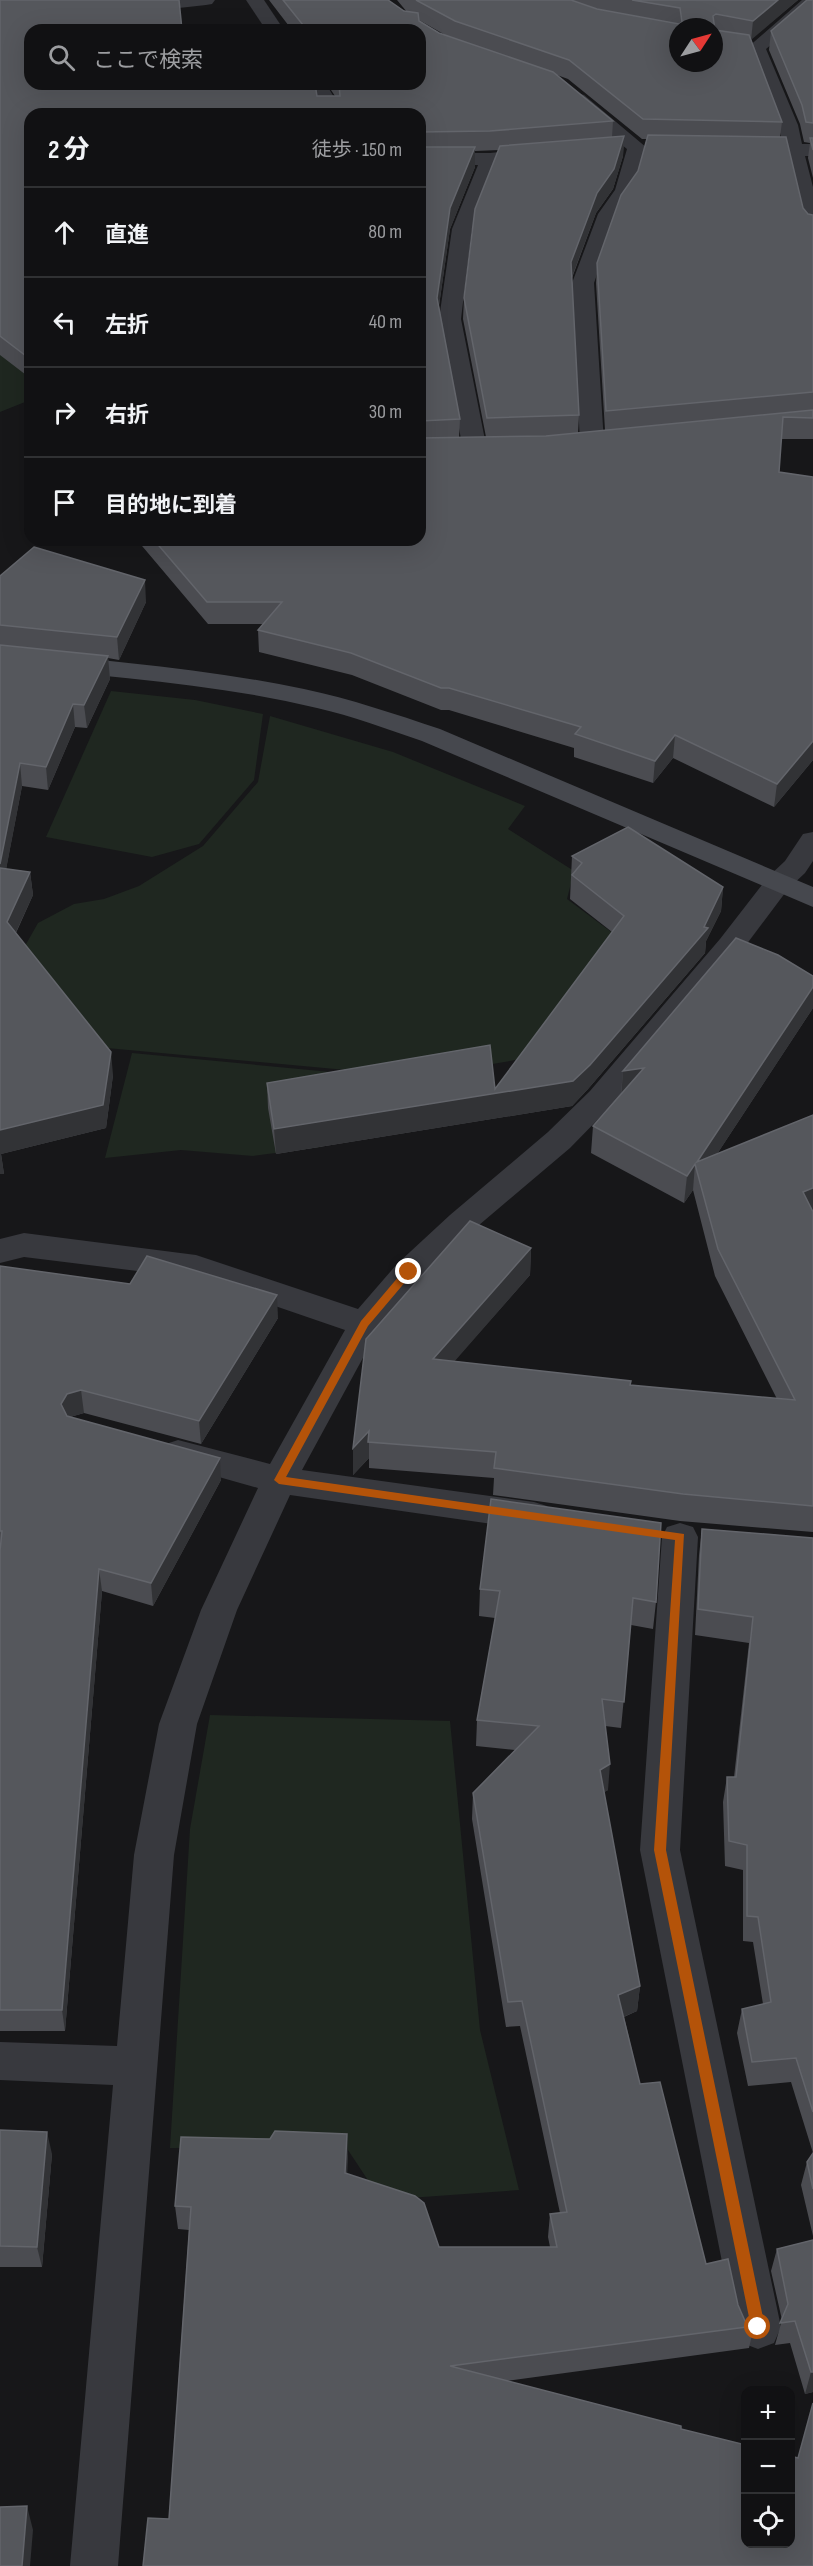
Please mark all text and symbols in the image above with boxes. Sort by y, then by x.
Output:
north arrow [669,18,723,72]
search box [24,24,426,90]
icon: search [45,41,78,74]
text: ここで検索 [93,47,203,74]
text: 2 分 [48,135,89,166]
text: 徒歩 · 150 m [312,138,402,162]
icon: ahead [48,216,81,249]
text: 80 m [368,220,402,244]
text: 直進 [105,222,149,249]
icon: left [48,306,81,339]
text: 40 m [369,310,402,334]
text: 左折 [105,312,149,339]
icon: right [48,396,81,429]
text: 30 m [369,400,402,424]
text: 右折 [105,402,149,429]
icon: arrive [48,486,81,519]
text: 目的地に到着 [105,492,237,519]
route end [395,1258,421,1284]
route start [744,2313,770,2339]
map controls [741,2386,795,2548]
button: + [741,2386,795,2440]
button: − [741,2440,795,2494]
button: locate [741,2494,795,2548]

